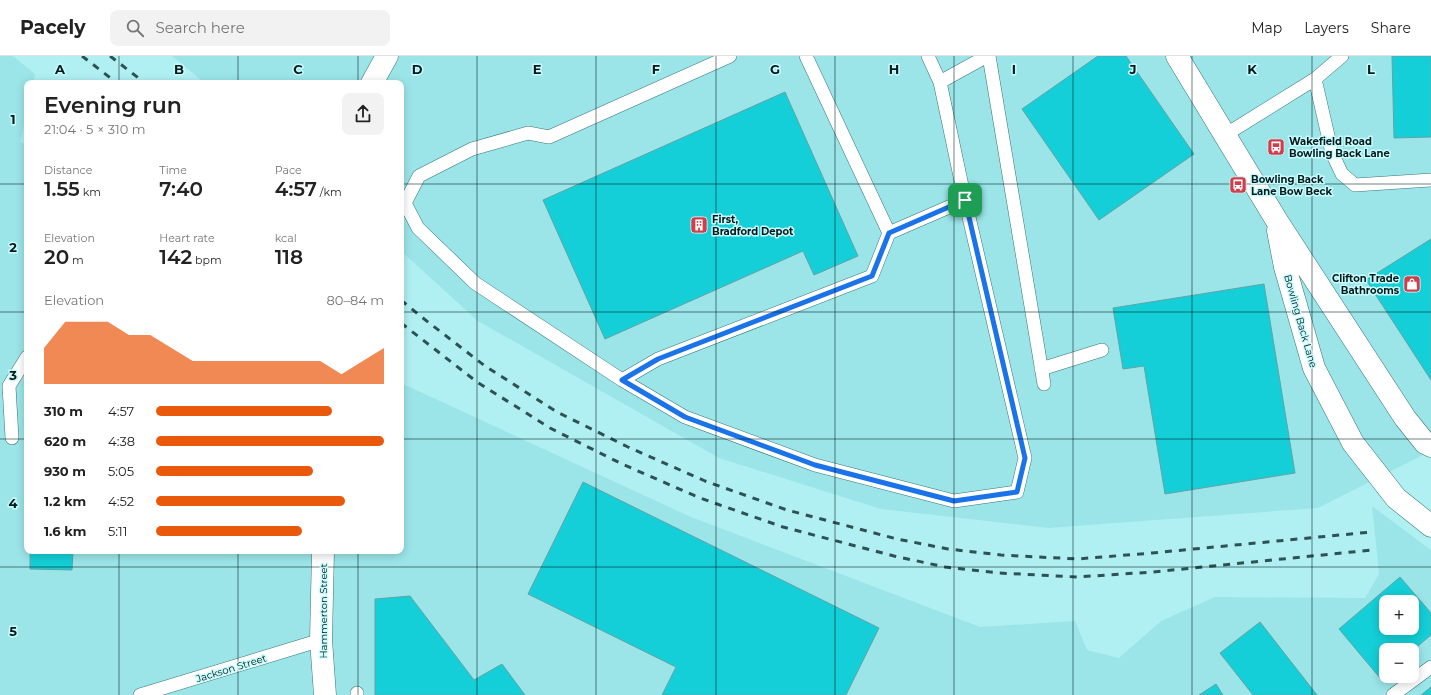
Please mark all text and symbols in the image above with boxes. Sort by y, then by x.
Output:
search box [110,10,390,46]
text: Pacely [20,16,86,39]
icon: search [124,17,146,39]
text: Search here [156,18,245,37]
text: Map [1251,19,1282,37]
text: Layers [1304,19,1349,37]
text: Share [1371,19,1411,37]
text: A [54,61,66,77]
text: B [174,61,184,77]
text: C [293,61,303,77]
text: D [412,61,423,77]
text: E [533,61,542,77]
text: F [652,61,660,77]
text: G [770,61,780,77]
text: H [889,61,899,77]
text: I [1012,61,1016,77]
text: J [1128,61,1137,77]
text: K [1247,61,1257,77]
text: L [1367,61,1375,77]
text: Evening run [44,92,182,119]
button: share [342,93,384,135]
text: 1 [10,111,16,127]
text: 21:04 · 5 × 310 m [44,121,146,137]
place label: Wakefield Road Bowling Back Lane [1289,135,1390,160]
bus stop icon: Wakefield Road Bowling Back Lane [1266,137,1286,157]
text: Distance [44,163,92,177]
text: Time [159,163,187,177]
text: Pace [275,163,302,177]
place label: Bowling Back Lane Bow Beck [1251,173,1332,198]
bus stop icon: Bowling Back Lane Bow Beck [1228,175,1248,195]
text: 1.55 [44,177,80,201]
text: 7:40 [159,177,203,201]
text: 4:57 [275,177,317,201]
pin [948,183,982,217]
text: km [80,185,101,199]
text: /km [317,185,342,199]
icon: arrive [954,189,976,211]
place label: First, Bradford Depot [712,213,794,238]
building icon: First, Bradford Depot [689,215,709,235]
text: Elevation [44,231,95,245]
text: Heart rate [159,231,215,245]
text: kcal [275,231,297,245]
text: 2 [9,239,17,255]
text: 20 [44,245,69,269]
text: 142 [159,245,192,269]
text: 118 [275,245,303,269]
text: m [69,253,84,267]
text: bpm [192,253,222,267]
place label: Clifton Trade Bathrooms [1332,272,1400,297]
street label: Bowling Back Lane [1281,273,1320,369]
shop icon: Clifton Trade Bathrooms [1402,274,1422,294]
text: Elevation [44,292,104,308]
text: 80–84 m [326,292,384,308]
text: 3 [8,367,17,383]
text: 310 m [44,403,83,419]
text: 4:57 [108,403,134,419]
text: 620 m [44,433,86,449]
text: 4:38 [108,433,135,449]
text: 930 m [44,463,86,479]
text: 5:05 [108,463,134,479]
text: 1.2 km [44,493,86,509]
text: 4:52 [108,493,134,509]
text: 4 [9,495,18,511]
text: 1.6 km [44,523,86,539]
text: 5:11 [108,523,128,539]
street label: Hammerton Street [317,563,330,659]
map controls [1379,595,1419,683]
button: + [1379,595,1419,635]
text: 5 [9,623,17,639]
button: − [1379,643,1419,683]
street label: Jackson Street [193,652,268,686]

